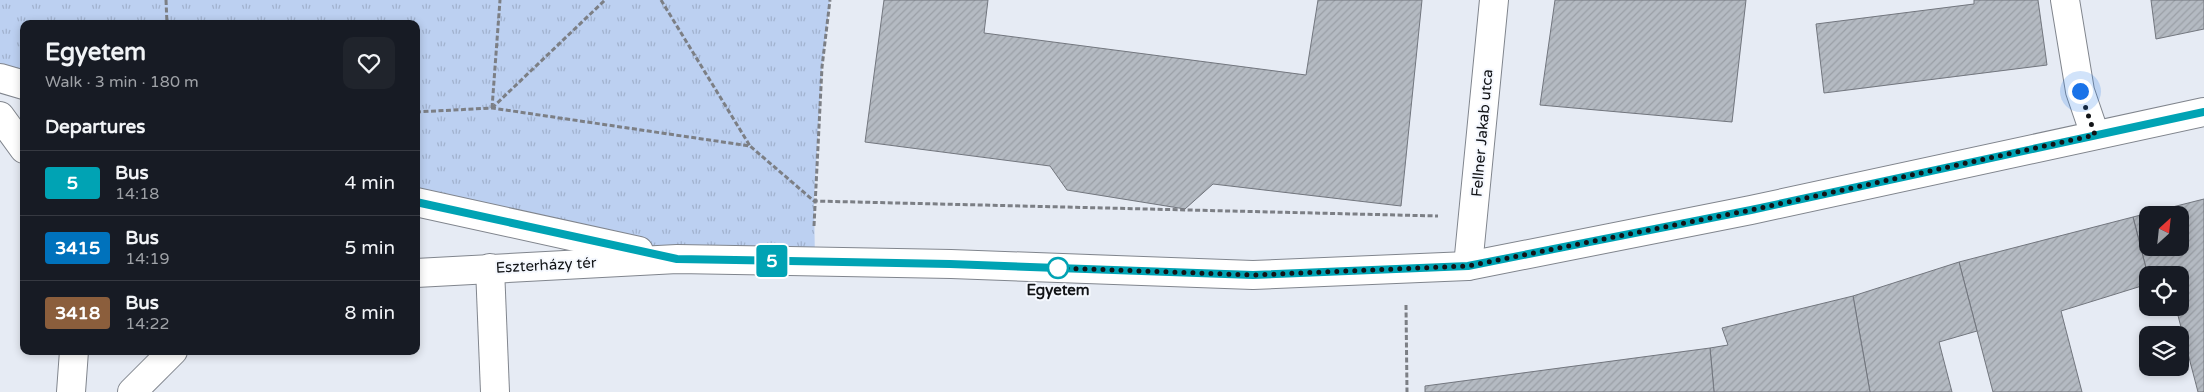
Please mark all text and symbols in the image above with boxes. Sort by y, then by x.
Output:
button: heart [343,37,395,89]
text: Egyetem [45,38,146,67]
street label: Fellner Jakab utca [1467,68,1497,198]
text: Walk · 3 min · 180 m [45,72,199,92]
your location [2068,79,2093,104]
text: Departures [45,116,145,138]
text: Bus [115,162,149,184]
text: 5 [67,172,78,194]
text: 4 min [344,172,395,194]
text: 14:18 [115,184,159,204]
north arrow [2139,206,2189,256]
map controls [2139,206,2189,376]
text: Bus [125,227,159,249]
text: 3415 [55,237,100,259]
text: 5 min [344,237,395,259]
line badge: 5 [756,245,788,277]
text: 14:19 [125,249,170,269]
text: 5 [766,250,778,272]
street label: Eszterházy tér [495,253,597,277]
marker: Egyetem [1047,257,1069,279]
button: locate [2139,266,2189,316]
place label: Egyetem [1026,281,1090,300]
text: Bus [125,292,159,314]
text: 3418 [55,302,100,324]
text: 8 min [344,302,395,324]
text: 14:22 [125,314,170,334]
button: layers [2139,326,2189,376]

